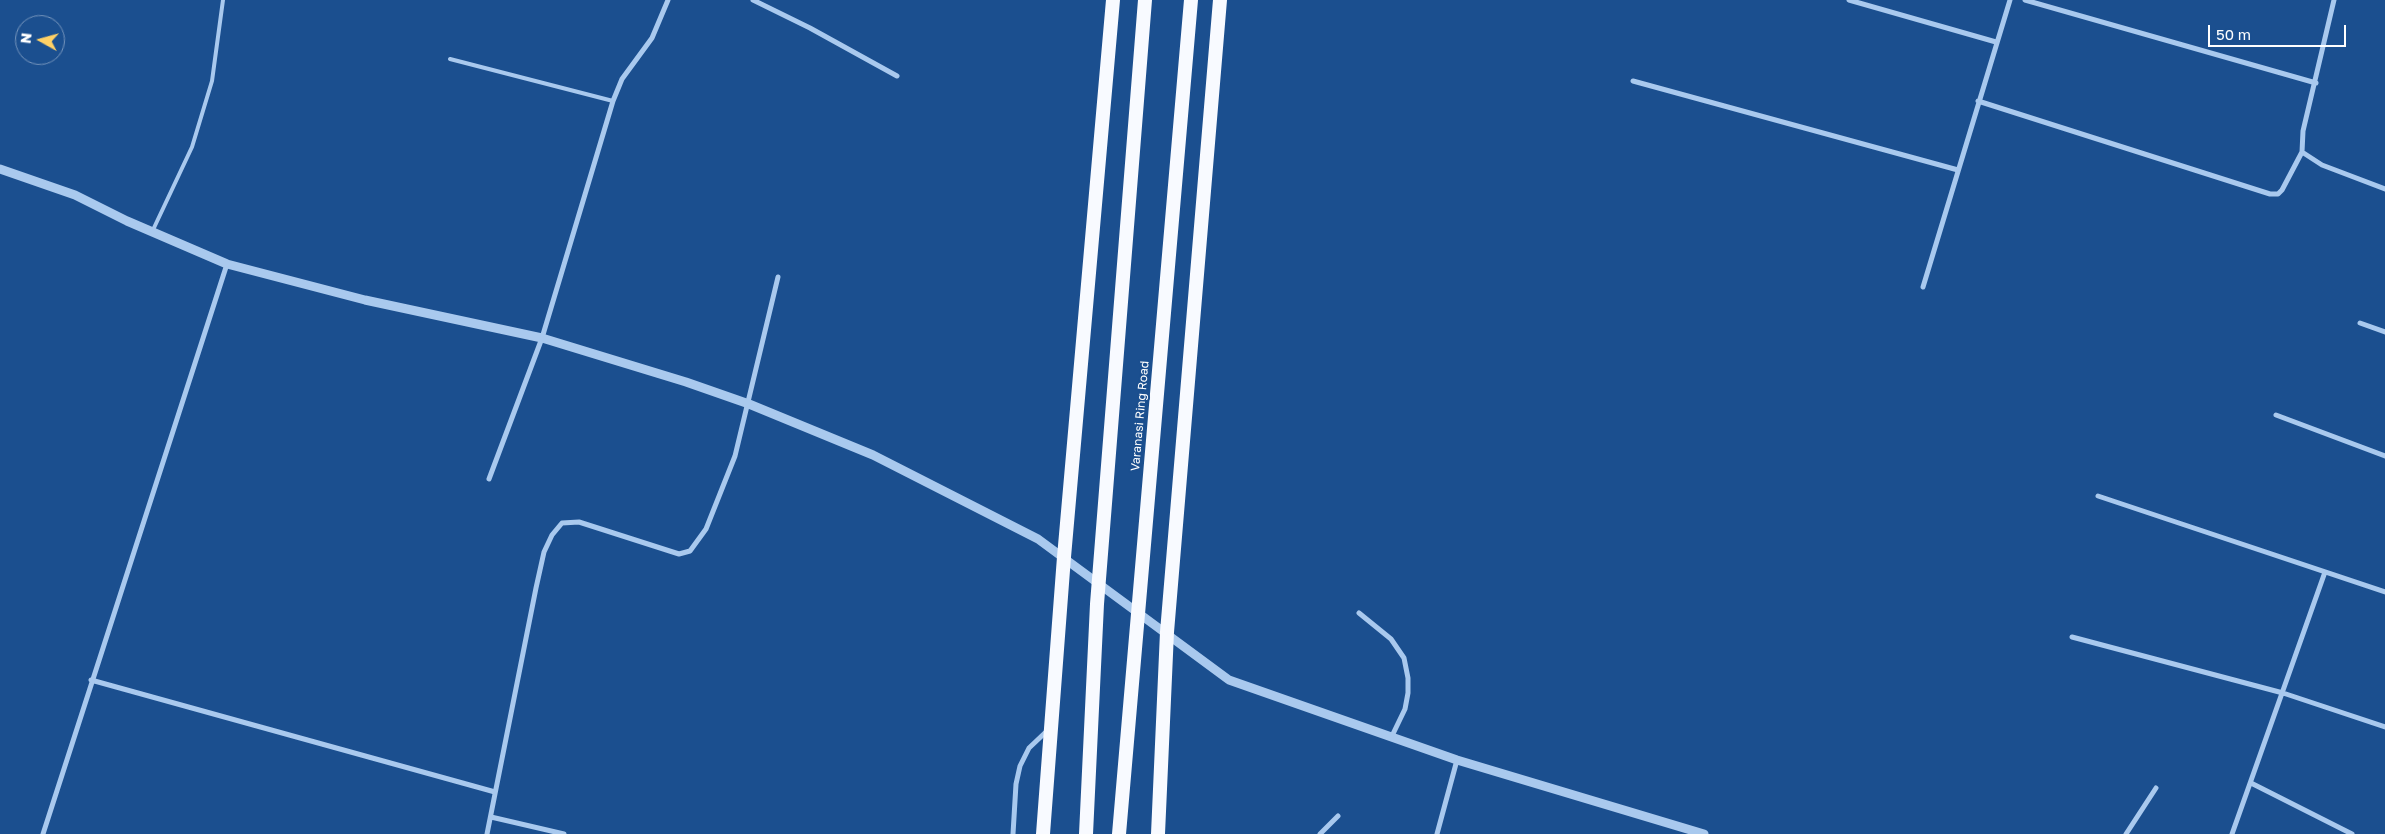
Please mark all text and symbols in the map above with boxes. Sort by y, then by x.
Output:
north arrow [15,15,65,65]
scale bar [2210,15,2348,47]
text: 50 m [2216,25,2251,43]
text: N [17,32,35,45]
street label: Varanasi Ring Road [1128,360,1152,472]

